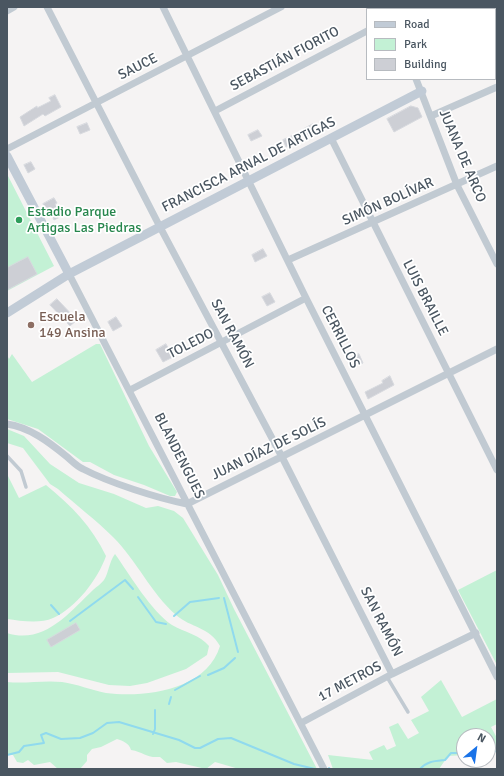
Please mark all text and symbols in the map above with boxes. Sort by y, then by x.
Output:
legend [366,8,496,80]
text: Road [404,17,430,32]
street label: SEBASTIÁN FIORITO [228,23,342,95]
text: Park [404,37,427,52]
street label: SAUCE [116,50,160,84]
text: Building [404,57,447,72]
street label: JUANA DE ARCO [435,107,489,205]
street label: FRANCISCA ARNAL DE ARTIGAS [159,114,339,216]
street label: SIMÓN BOLÍVAR [340,174,436,230]
place label: Estadio Parque Artigas Las Piedras [27,204,141,236]
marker: Estadio Parque Artigas Las Piedras [14,215,24,225]
street label: LUIS BRAILLE [399,257,451,339]
street label: SAN RAMÓN [207,297,257,371]
street label: CERRILLOS [317,303,363,371]
place label: Escuela 149 Ansina [39,309,106,342]
marker: Escuela 149 Ansina [26,320,36,330]
street label: TOLEDO [165,325,217,363]
street label: BLANDENGUES [150,410,208,502]
street label: JUAN DÍAZ DE SOLÍS [209,414,329,484]
street label: SAN RAMÓN [356,584,406,660]
street label: 17 METROS [315,658,385,706]
north arrow [456,728,496,768]
text: N [475,730,488,745]

